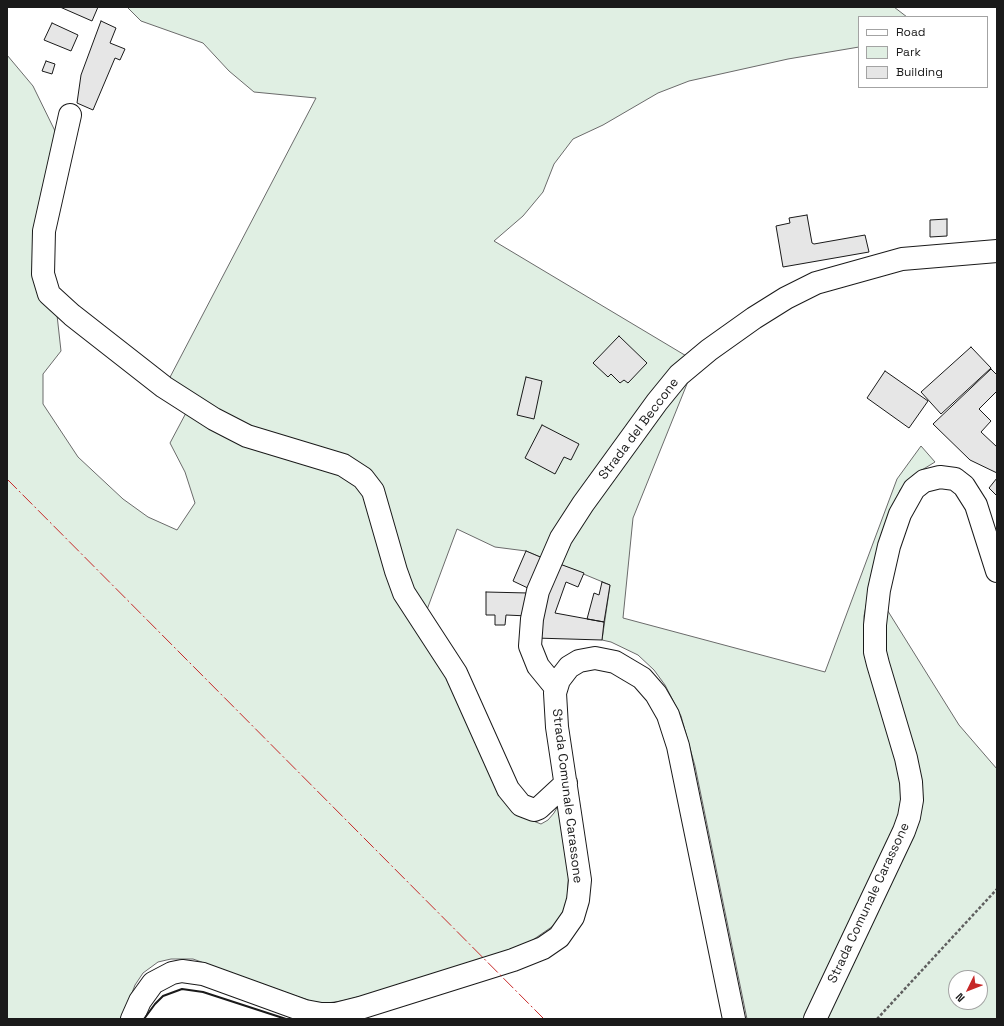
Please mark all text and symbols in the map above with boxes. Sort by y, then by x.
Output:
legend [858,16,988,88]
text: Road [896,24,925,40]
text: Park [896,44,921,60]
text: Building [896,64,943,80]
street label: Strada del Beccone [596,375,682,483]
street label: Strada Comunale Carassone [549,708,585,884]
street label: Strada Comunale Carassone [825,820,913,986]
north arrow [948,970,988,1010]
text: N [952,990,968,1005]

